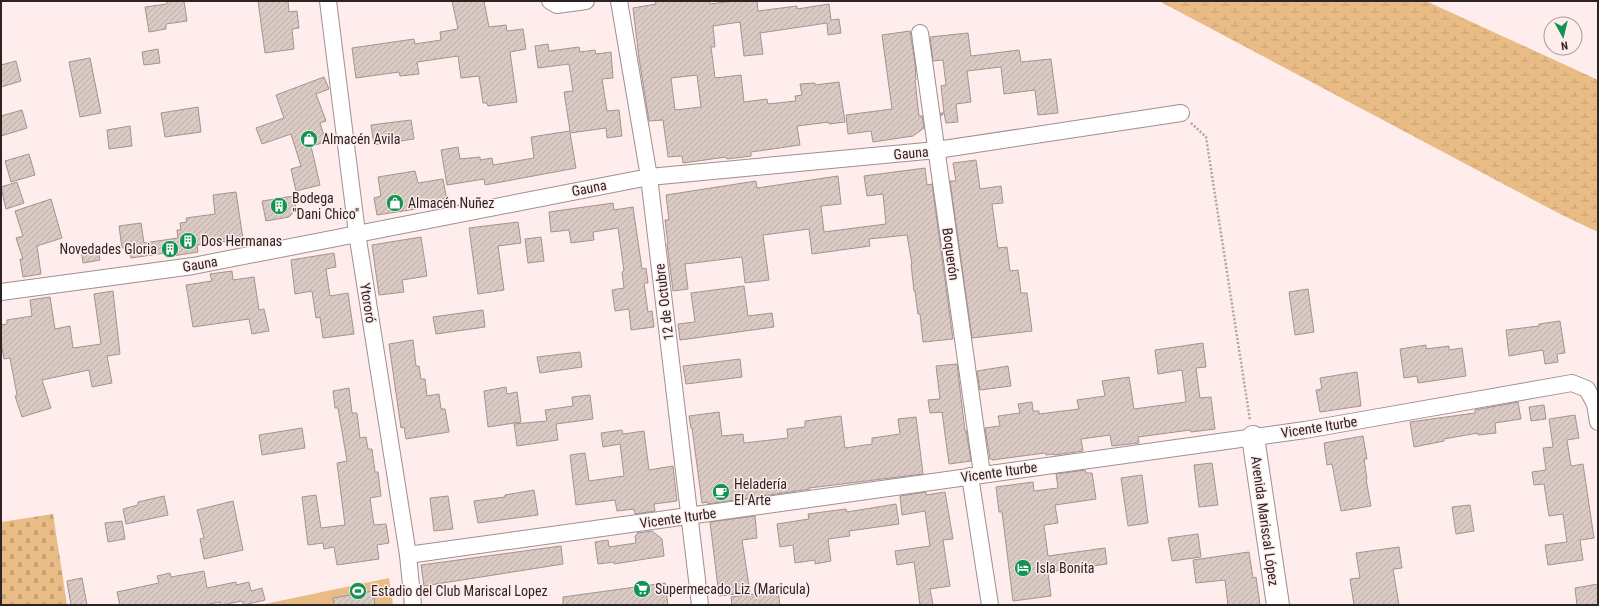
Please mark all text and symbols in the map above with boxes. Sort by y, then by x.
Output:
north arrow [1543,16,1583,56]
text: N [1560,39,1569,52]
shop icon: Almacén Avila [299,129,319,149]
place label: Almacén Avila [322,131,400,147]
street label: Gauna [893,143,929,163]
street label: Gauna [570,177,608,199]
place label: Bodega "Dani Chico" [292,190,359,222]
shop icon: Almacén Nuñez [385,193,405,213]
place label: Almacén Nuñez [408,195,495,211]
building icon: Bodega "Dani Chico" [269,196,289,216]
street label: Boquerón [939,227,963,281]
building icon: Dos Hermanas [178,231,198,251]
place label: Dos Hermanas [201,233,282,249]
building icon: Novedades Gloria [160,239,180,259]
place label: Novedades Gloria [59,241,157,257]
street label: Gauna [181,253,219,275]
street label: 12 de Octubre [651,262,677,341]
street label: Ytororó [357,282,379,324]
street label: Vicente Iturbe [1280,413,1359,441]
street label: Avenida Mariscal López [1248,455,1282,587]
street label: Vicente Iturbe [960,459,1039,485]
place label: Heladería El Arte [734,476,787,508]
cafe icon: Heladería El Arte [711,482,731,502]
street label: Vicente Iturbe [639,505,718,531]
hotel icon: Isla Bonita [1013,558,1033,578]
place label: Isla Bonita [1036,560,1095,576]
supermarket icon: Supermecado Liz (Maricula) [632,579,652,599]
sports icon: Estadio del Club Mariscal Lopez [348,581,368,601]
place label: Supermecado Liz (Maricula) [655,581,810,598]
place label: Estadio del Club Mariscal Lopez [371,583,548,599]

